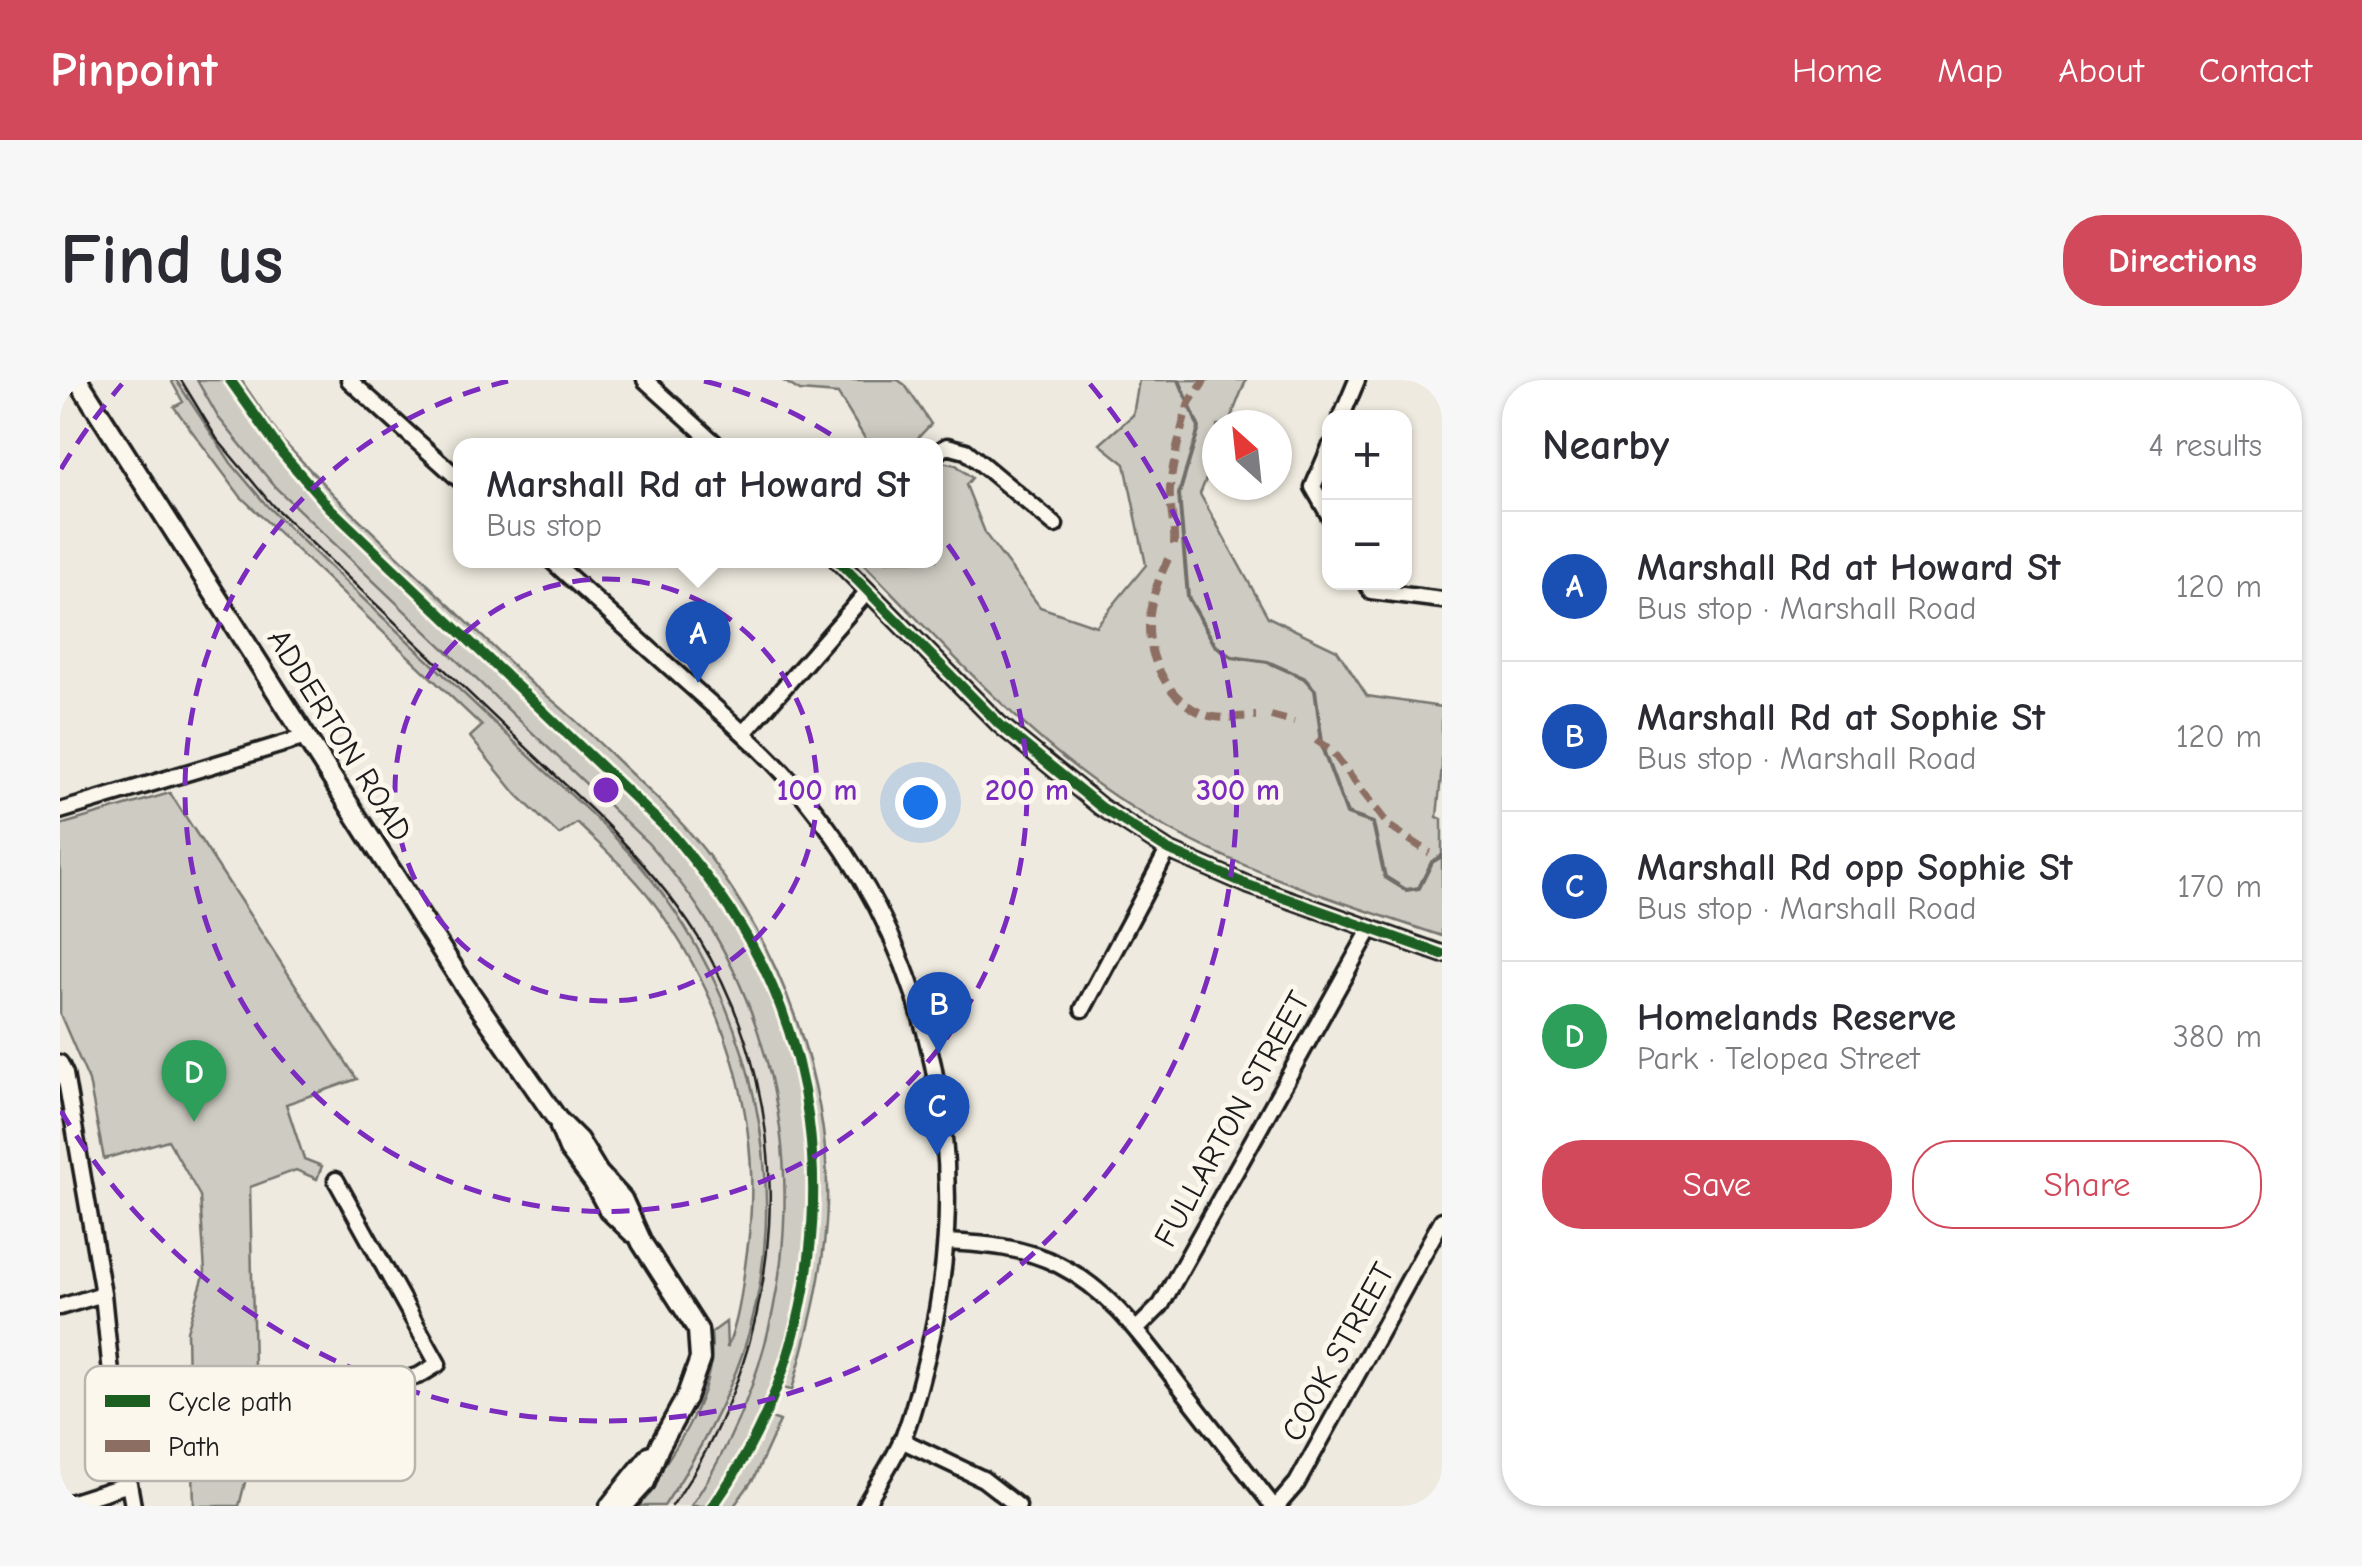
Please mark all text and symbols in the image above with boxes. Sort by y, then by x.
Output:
text: Pinpoint [50,43,218,98]
text: Home [1792,50,1882,91]
text: Map [1937,50,2003,91]
text: About [2058,50,2144,91]
text: Contact [2199,50,2312,91]
button: Directions [2063,215,2302,306]
text: Find us [60,220,283,301]
north arrow [1202,410,1292,500]
map controls [1322,410,1412,590]
button: + [1322,410,1412,500]
text: Nearby [1542,421,1669,470]
text: 4 results [2149,427,2262,464]
popup [453,438,943,568]
text: Marshall Rd at Howard St [486,463,910,507]
button: − [1322,500,1412,590]
text: Bus stop [486,507,602,544]
text: Marshall Rd at Howard St [1637,546,2060,590]
text: A [1566,568,1583,605]
text: 120 m [2176,568,2262,605]
text: Bus stop · Marshall Road [1637,590,1976,627]
pin: A [666,600,730,683]
street label: ADDERTON ROAD [260,622,420,848]
text: Marshall Rd at Sophie St [1637,696,2045,740]
text: B [1565,718,1584,755]
text: 120 m [2176,718,2262,755]
text: Bus stop · Marshall Road [1637,740,1976,777]
centre of rings [588,772,624,808]
text: 100 m [777,773,857,808]
text: 200 m [985,773,1069,808]
text: 300 m [1196,773,1280,808]
your location [895,777,946,828]
text: Marshall Rd opp Sophie St [1637,846,2072,890]
text: C [1565,868,1584,905]
text: 170 m [2178,868,2262,905]
text: Bus stop · Marshall Road [1637,890,1976,927]
pin: B [906,972,972,1054]
street label: FULLARTON STREET [1146,985,1318,1253]
text: Homelands Reserve [1637,996,1956,1040]
text: D [1565,1018,1584,1055]
text: 380 m [2173,1018,2262,1055]
pin: D [162,1040,226,1122]
text: Park · Telopea Street [1637,1040,1920,1077]
pin: C [904,1074,970,1156]
button: Save [1542,1140,1892,1229]
button: Share [1912,1140,2262,1229]
street label: COOK STREET [1274,1256,1402,1448]
legend [85,1366,415,1481]
text: Cycle path [168,1386,293,1418]
text: Path [168,1431,220,1463]

